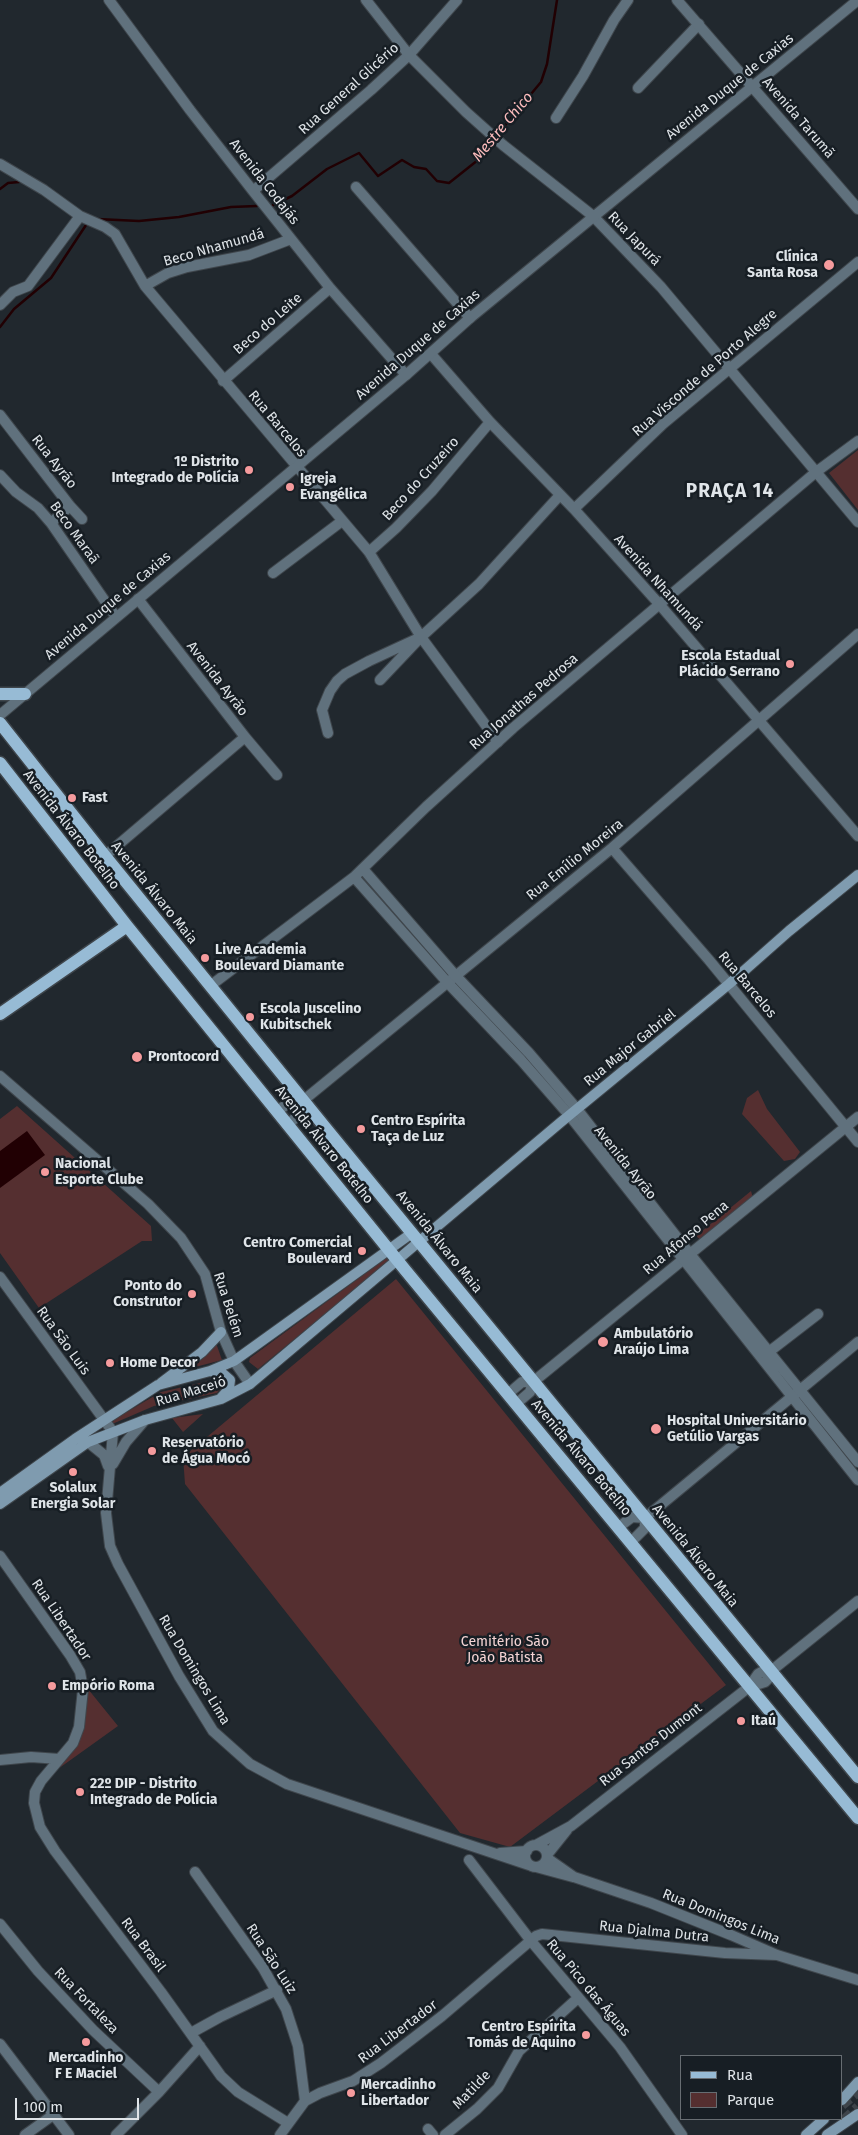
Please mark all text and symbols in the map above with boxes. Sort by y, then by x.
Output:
street label: Avenida Duque de Caxias [663,30,797,144]
street label: Rua General Glicério [295,40,403,138]
street label: Avenida Tarumã [758,74,838,162]
water label: Mestre Chico [469,89,537,165]
street label: Avenida Codajás [225,136,303,228]
street label: Rua Japurá [604,208,664,270]
street label: Beco Nhamundá [162,226,266,270]
place label: Clínica Santa Rosa [747,249,818,282]
marker: Clínica Santa Rosa [822,258,836,272]
street label: Avenida Duque de Caxias [352,286,484,404]
street label: Beco do Leite [230,290,306,358]
street label: Rua Visconde de Porto Alegre [629,306,781,440]
street label: Rua Barcelos [244,387,310,461]
street label: Rua Ayrão [28,432,80,492]
street label: Beco do Cruzeiro [379,434,463,524]
place label: 1º Distrito Integrado de Polícia [112,454,239,487]
marker: 1º Distrito Integrado de Polícia [243,464,255,476]
place label: Igreja Evangélica [300,471,367,504]
marker: Igreja Evangélica [284,481,296,493]
district label: PRAÇA 14 [685,481,775,503]
street label: Beco Maraã [46,499,102,567]
street label: Avenida Nhamundá [610,531,706,635]
street label: Avenida Duque de Caxias [42,548,174,664]
street label: Avenida Ayrão [183,638,251,720]
place label: Escola Estadual Plácido Serrano [679,648,780,680]
street label: Rua Jonathas Pedrosa [466,650,582,754]
marker: Escola Estadual Plácido Serrano [784,658,796,670]
street label: Avenida Álvaro Botelho [19,767,123,893]
place label: Fast [82,790,108,806]
marker: Fast [66,792,78,804]
street label: Rua Emílio Moreira [523,816,627,904]
street label: Avenida Álvaro Maia [107,838,201,948]
place label: Live Academia Boulevard Diamante [215,942,344,974]
street label: Rua Barcelos [714,948,780,1022]
marker: Live Academia Boulevard Diamante [199,952,211,964]
place label: Escola Juscelino Kubitschek [260,1001,361,1034]
street label: Rua Major Gabriel [581,1006,679,1090]
marker: Escola Juscelino Kubitschek [244,1011,256,1023]
place label: Prontocord [148,1049,219,1065]
marker: Prontocord [130,1050,144,1064]
street label: Avenida Álvaro Botelho [271,1083,377,1207]
place label: Centro Espírita Taça de Luz [371,1113,465,1146]
marker: Centro Espírita Taça de Luz [355,1123,367,1135]
street label: Avenida Ayrão [590,1123,660,1203]
place label: Nacional Esporte Clube [55,1156,144,1188]
marker: Nacional Esporte Clube [39,1166,51,1178]
street label: Avenida Álvaro Maia [392,1187,486,1297]
street label: Rua Afonso Pena [640,1197,732,1279]
place label: Centro Comercial Boulevard [243,1235,352,1268]
marker: Centro Comercial Boulevard [356,1245,368,1257]
street label: Rua Belém [210,1270,246,1340]
place label: Ponto do Construtor [113,1278,182,1310]
marker: Ponto do Construtor [186,1288,198,1300]
street label: Rua São Luis [33,1304,93,1378]
place label: Ambulatório Araújo Lima [614,1326,693,1358]
marker: Ambulatório Araújo Lima [596,1335,610,1349]
place label: Home Decor [120,1355,197,1371]
marker: Home Decor [104,1357,116,1369]
street label: Rua Maceió [154,1373,228,1411]
street label: Avenida Álvaro Botelho [527,1396,635,1520]
place label: Hospital Universitário Getúlio Vargas [667,1413,807,1445]
marker: Hospital Universitário Getúlio Vargas [649,1422,663,1436]
place label: Reservatório de Água Mocó [162,1435,250,1468]
marker: Reservatório de Água Mocó [146,1445,158,1457]
marker: Solalux Energia Solar [67,1466,79,1478]
place label: Solalux Energia Solar [31,1480,115,1512]
street label: Avenida Álvaro Maia [648,1501,742,1611]
street label: Rua Libertador [28,1576,94,1664]
street label: Rua Domingos Lima [155,1612,233,1728]
park label: Cemitério São João Batista [461,1634,549,1666]
place label: Empório Roma [62,1678,155,1694]
marker: Empório Roma [46,1680,58,1692]
street label: Rua Santos Dumont [596,1700,706,1790]
place label: Itaú [751,1713,776,1729]
marker: Itaú [735,1715,747,1727]
place label: 22º DIP - Distrito Integrado de Polícia [90,1776,217,1808]
marker: 22º DIP - Distrito Integrado de Polícia [74,1786,86,1798]
street label: Rua Domingos Lima [660,1886,782,1948]
street label: Rua Brasil [117,1915,169,1975]
street label: Rua Djalma Dutra [598,1918,710,1946]
street label: Rua São Luiz [242,1921,300,1997]
street label: Rua Pico das Águas [542,1936,634,2040]
street label: Rua Fortaleza [50,1964,122,2038]
street label: Rua Libertador [355,1997,441,2067]
place label: Centro Espírita Tomás de Aquino [467,2019,576,2052]
marker: Centro Espírita Tomás de Aquino [580,2029,592,2041]
marker: Mercadinho F E Maciel [80,2036,92,2048]
place label: Mercadinho F E Maciel [49,2050,123,2082]
legend [680,2055,843,2120]
text: Rua [727,2066,753,2084]
street label: Matilde [449,2067,495,2113]
place label: Mercadinho Libertador [361,2077,436,2110]
marker: Mercadinho Libertador [345,2087,357,2099]
scale bar [18,2088,141,2120]
text: Parque [727,2091,774,2109]
text: 100 m [23,2098,63,2116]

